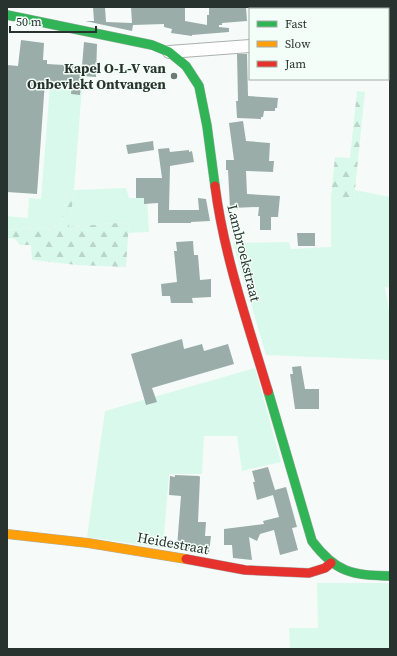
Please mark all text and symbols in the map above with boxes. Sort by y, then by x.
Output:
scale bar [10,8,96,34]
legend [249,8,389,80]
text: 50 m [16,14,42,30]
text: Fast [285,16,307,32]
text: Slow [285,36,311,52]
text: Jam [284,56,306,72]
place label: Kapel O-L-V van Onbevlekt Ontvangen [27,58,166,94]
marker: Kapel O-L-V van Onbevlekt Ontvangen [169,71,179,81]
street label: Lambroekstraat [222,202,266,304]
street label: Heidestraat [136,527,211,559]

